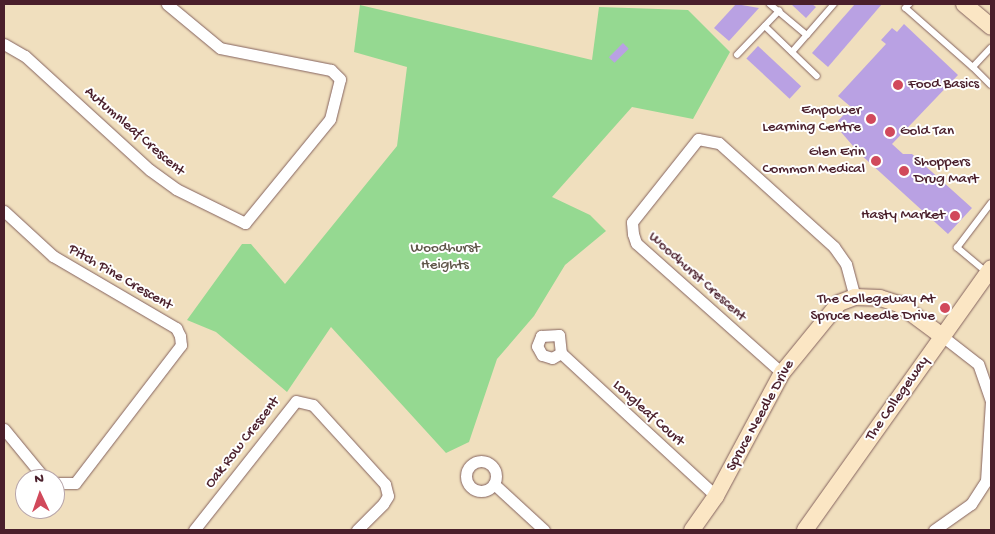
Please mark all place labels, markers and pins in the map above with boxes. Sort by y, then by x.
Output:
place label: Food Basics [908,76,979,94]
marker: Food Basics [892,79,904,91]
place label: Empower Learning Centre [762,101,861,136]
marker: Empower Learning Centre [865,113,877,125]
place label: Gold Tan [900,123,954,141]
marker: Gold Tan [884,126,896,138]
place label: Glen Erin Common Medical [762,143,865,178]
place label: Shoppers Drug Mart [914,153,978,188]
marker: Glen Erin Common Medical [869,154,883,168]
marker: Shoppers Drug Mart [898,165,910,177]
place label: Hasty Market [861,207,945,225]
marker: Hasty Market [949,210,961,222]
place label: The Collegeway At Spruce Needle Drive [811,290,935,325]
marker: The Collegeway At Spruce Needle Drive [939,302,951,314]

